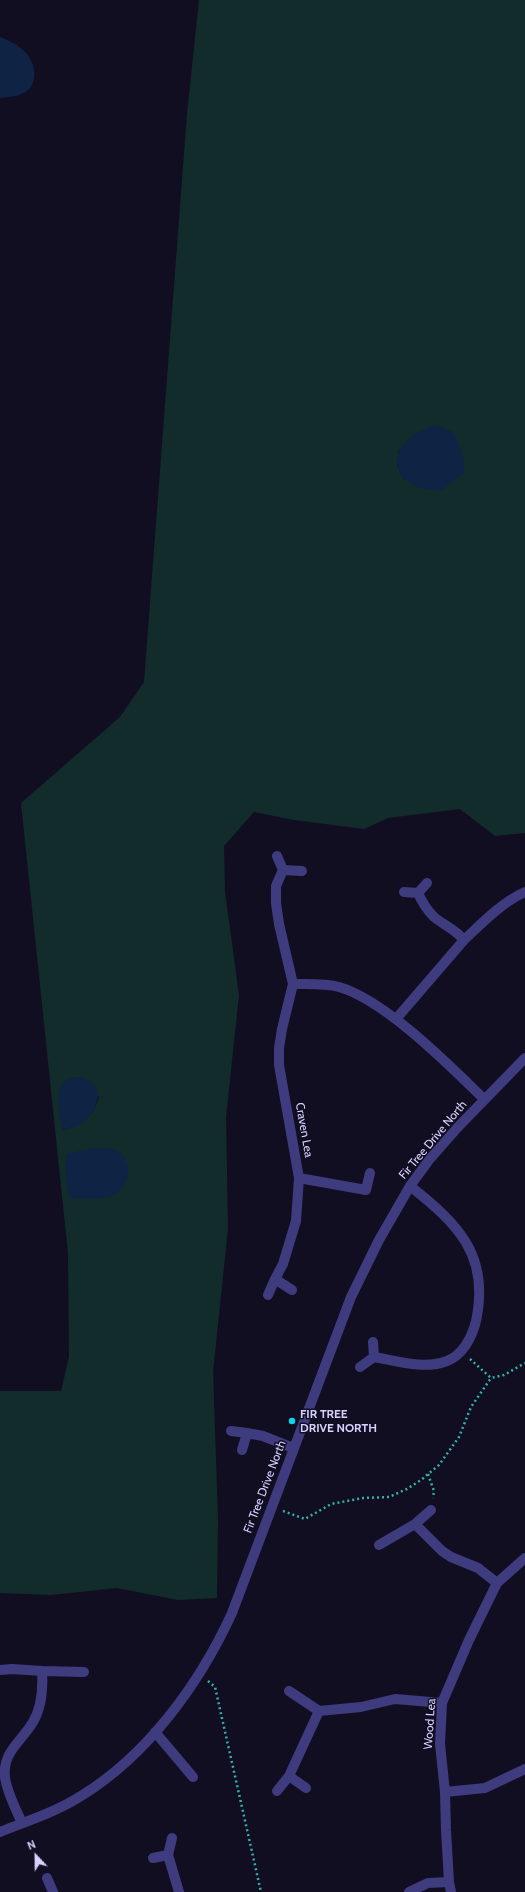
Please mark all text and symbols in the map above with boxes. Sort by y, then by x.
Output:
street label: Fir Tree Drive North [396,1098,470,1182]
street label: Craven Lea [292,1101,316,1159]
place label: FIR TREE DRIVE NORTH [300,1407,377,1435]
marker: FIR TREE DRIVE NORTH [287,1416,297,1426]
street label: Fir Tree Drive North [241,1439,289,1535]
street label: Wood Lea [421,1698,439,1750]
north arrow [16,1836,56,1876]
text: N [25,1837,38,1853]

